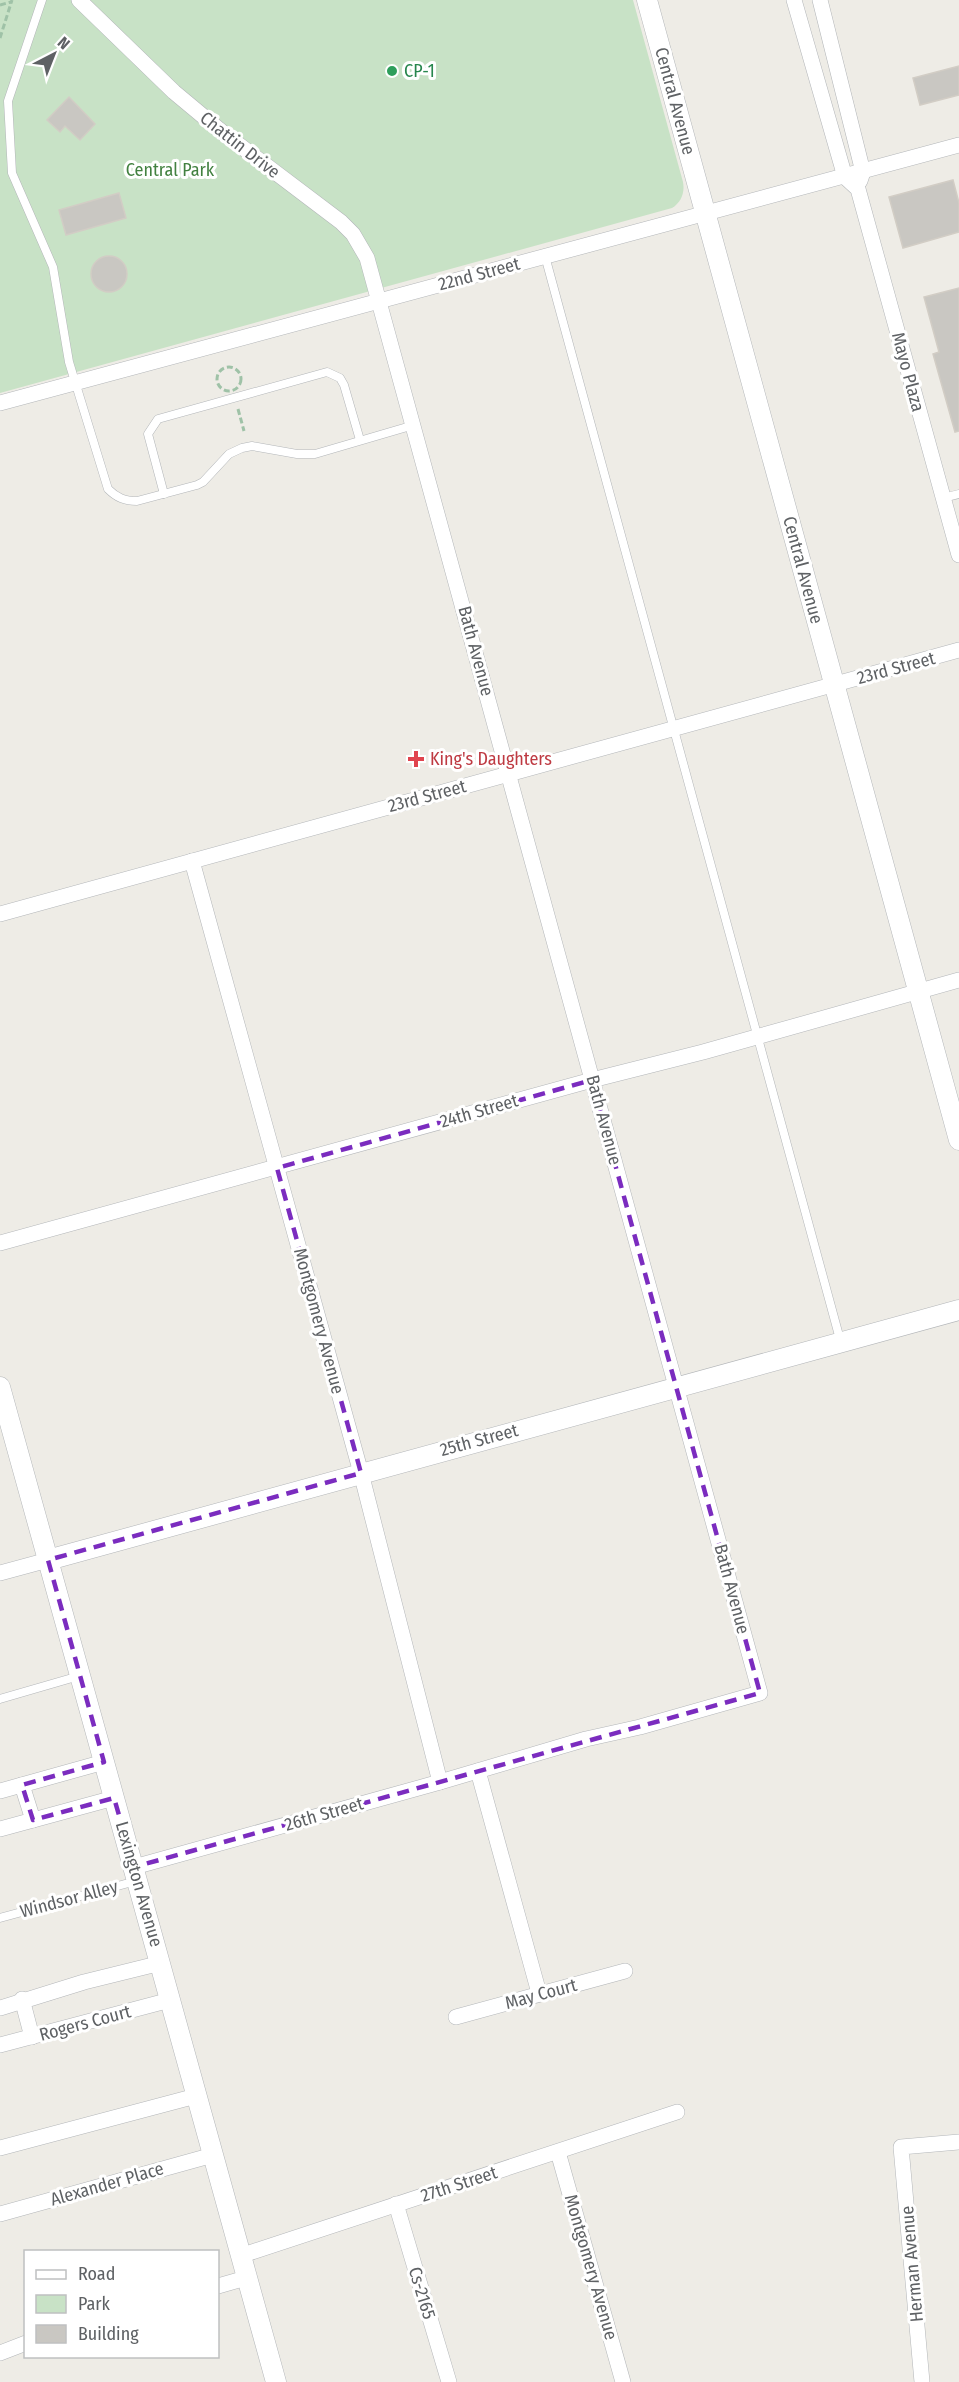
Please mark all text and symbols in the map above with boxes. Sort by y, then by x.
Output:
north arrow [24,24,84,84]
text: N [54,33,74,53]
street label: Central Avenue [650,45,700,157]
place label: CP-1 [404,60,435,82]
marker: CP-1 [385,64,399,78]
street label: Chattin Drive [196,107,284,183]
park label: Central Park [126,159,215,181]
street label: 22nd Street [436,253,522,295]
street label: Mayo Plaza [887,330,929,414]
street label: Central Avenue [778,514,828,626]
street label: Bath Avenue [453,604,499,699]
street label: 23rd Street [855,647,938,689]
place label: King's Daughters [430,748,552,770]
marker: King's Daughters [407,750,425,768]
street label: 23rd Street [386,775,469,817]
street label: Bath Avenue [581,1073,627,1168]
street label: 24th Street [437,1089,521,1133]
street label: Montgomery Avenue [289,1246,349,1397]
street label: 25th Street [438,1419,521,1461]
street label: Bath Avenue [709,1542,755,1637]
street label: 26th Street [282,1792,366,1836]
street label: Lexington Avenue [111,1819,167,1949]
street label: Windsor Alley [18,1875,120,1923]
street label: May Court [503,1974,579,2014]
street label: Rogers Court [37,2000,133,2046]
street label: Alexander Place [48,2157,166,2211]
street label: 27th Street [418,2161,500,2207]
street label: Montgomery Avenue [560,2192,622,2342]
street label: Herman Avenue [896,2205,928,2323]
legend [24,2250,219,2358]
text: Road [78,2263,115,2285]
street label: Cs-2165 [404,2264,440,2322]
text: Park [78,2293,111,2315]
text: Building [78,2323,139,2345]

